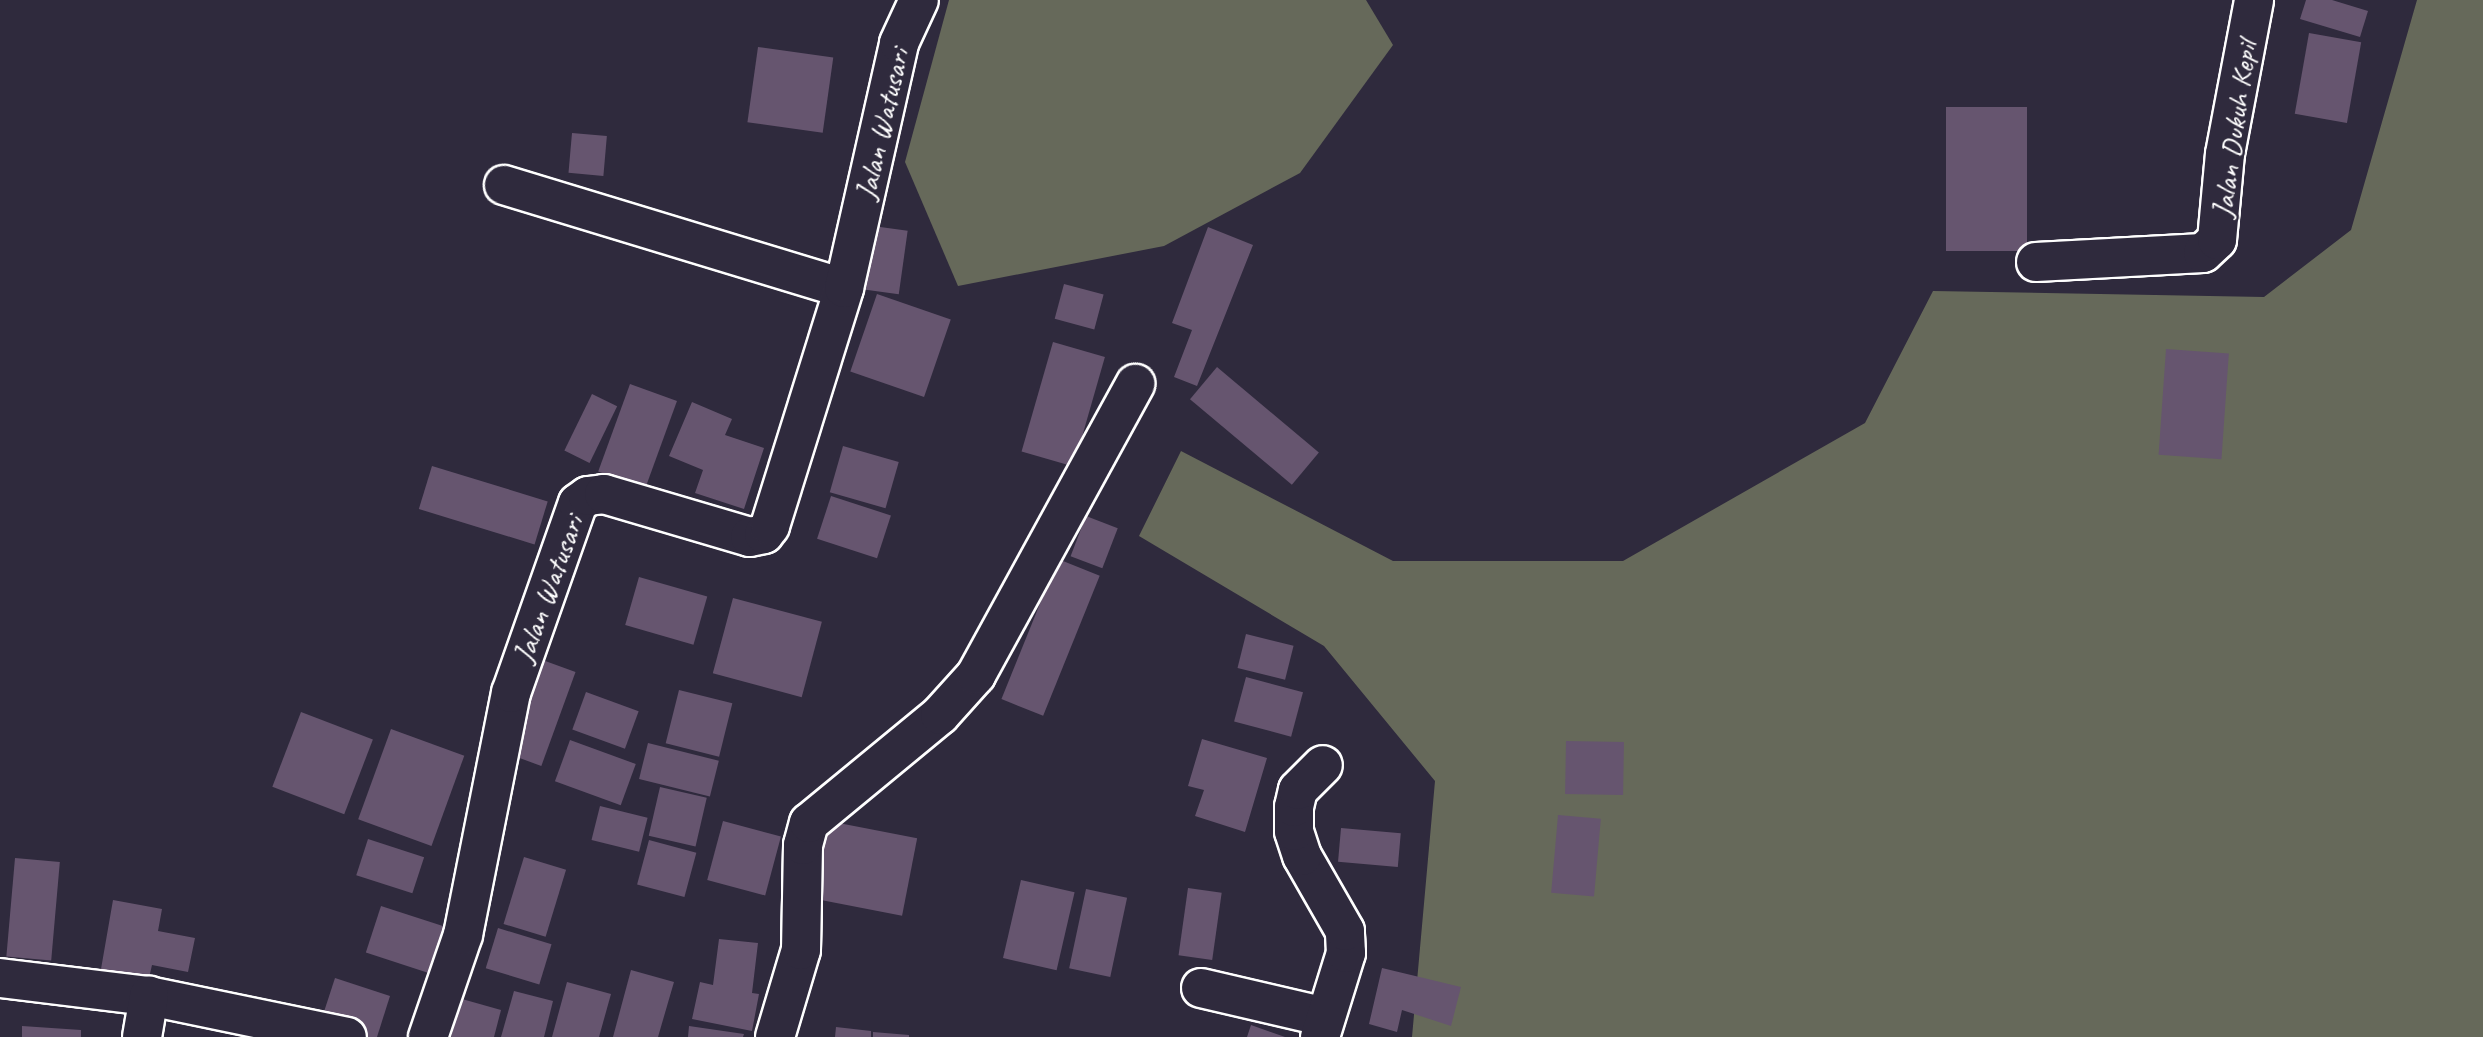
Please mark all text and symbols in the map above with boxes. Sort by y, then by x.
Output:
street label: Jalan Dukuh Kepil [2204,39,2264,219]
street label: Jalan Watusari [847,45,917,203]
street label: Jalan Watusari [505,510,591,668]

